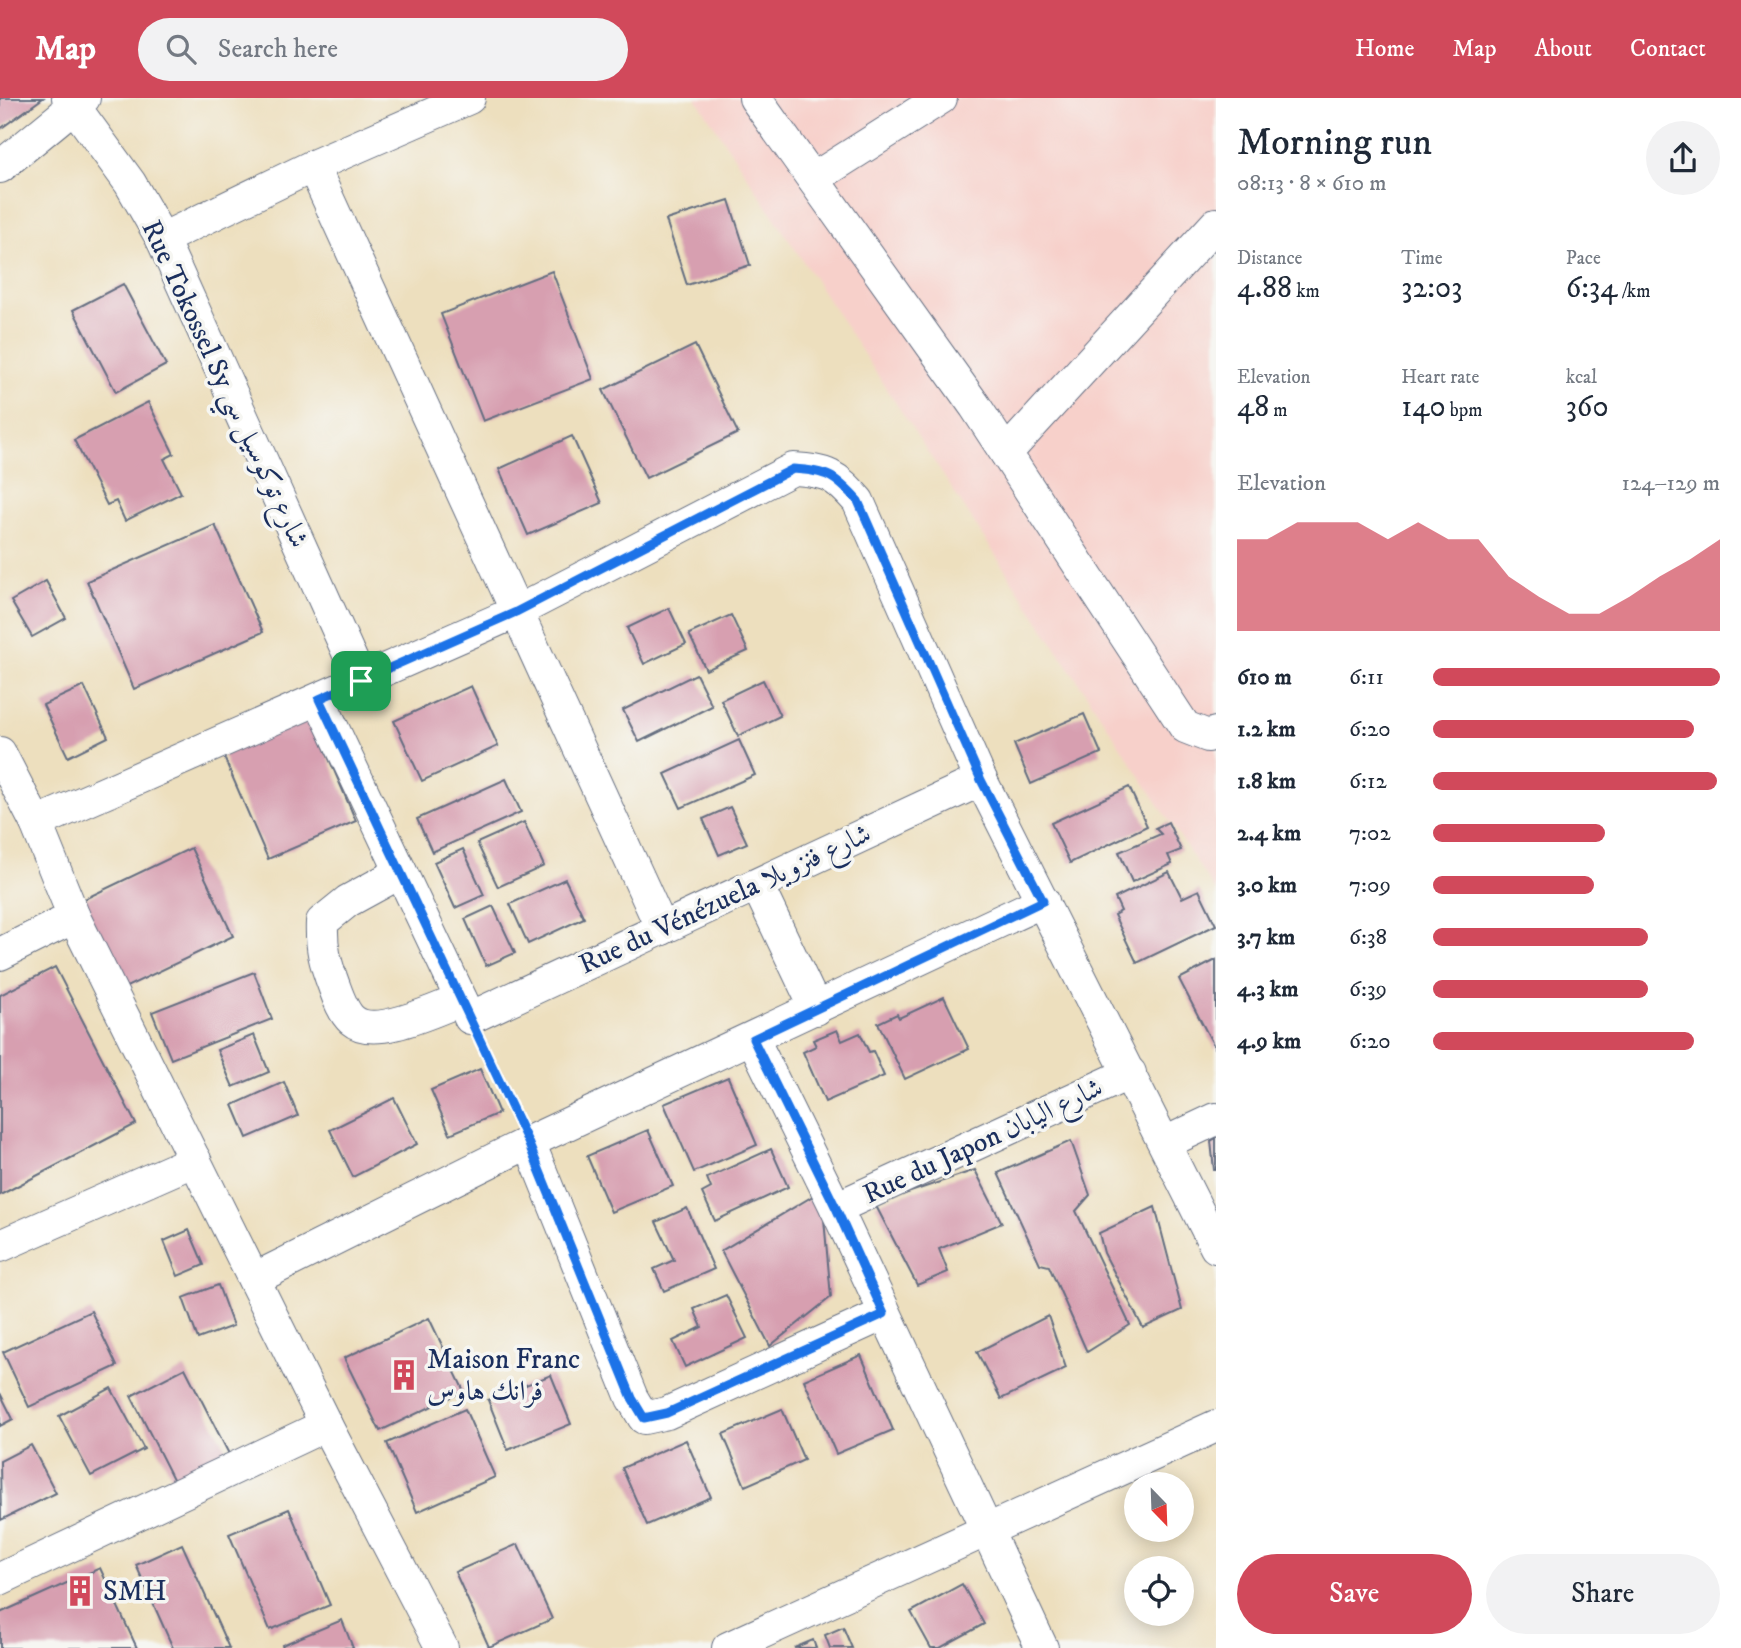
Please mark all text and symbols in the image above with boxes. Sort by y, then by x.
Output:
search box [138,18,628,81]
text: Map [35,29,96,70]
icon: search [162,30,200,68]
text: Search here [218,33,338,66]
text: Home [1355,34,1414,64]
text: Map [1452,34,1497,64]
text: About [1535,34,1592,64]
text: Contact [1630,34,1706,64]
text: Morning run [1237,119,1432,167]
button: share [1646,121,1720,195]
text: 08:13 · 8 × 610 m [1237,169,1386,198]
street label: Rue Tokossel Sy شارع توكوسيل سي [126,215,316,557]
text: Distance [1237,247,1302,270]
text: Time [1401,247,1443,270]
text: Pace [1566,247,1601,270]
text: 4.88 [1237,270,1292,307]
text: 32:03 [1401,270,1462,307]
text: 6:34 [1566,270,1618,307]
text: km [1292,280,1320,303]
text: /km [1618,280,1651,303]
text: Elevation [1237,366,1311,389]
text: Heart rate [1401,366,1479,389]
text: kcal [1566,366,1597,389]
text: 48 [1237,389,1269,426]
text: 140 [1401,389,1446,426]
text: 360 [1566,389,1609,426]
text: m [1269,399,1288,422]
text: bpm [1446,399,1483,422]
text: Elevation [1237,469,1326,498]
text: 124–129 m [1621,469,1720,498]
pin [331,651,391,711]
icon: arrive [342,662,380,700]
text: 610 m [1237,663,1292,692]
text: 6:11 [1349,663,1384,692]
text: 1.2 km [1237,715,1296,744]
text: 6:20 [1349,715,1391,744]
text: 1.8 km [1237,767,1296,796]
text: 6:12 [1349,767,1387,796]
street label: Rue du Vénézuela شارع فنزويلا [573,816,879,987]
text: 2.4 km [1237,819,1301,848]
text: 7:02 [1349,819,1391,848]
text: 3.0 km [1237,871,1297,900]
text: 7:09 [1349,871,1391,900]
text: 3.7 km [1237,923,1295,952]
text: 6:38 [1349,923,1387,952]
text: 4.3 km [1237,975,1298,1004]
text: 6:39 [1349,975,1387,1004]
text: 4.9 km [1237,1027,1301,1056]
text: 6:20 [1349,1027,1391,1056]
street label: Rue du Japon شارع اليابان [858,1070,1111,1216]
place label: Maison Franc فرانك هاوس [427,1342,580,1409]
building icon: Maison Franc فرانك هاوس [387,1358,421,1392]
north arrow [1124,1472,1194,1542]
map controls [1124,1472,1194,1626]
button: Save [1237,1554,1472,1634]
button: Share [1486,1554,1720,1634]
button: locate [1124,1556,1194,1626]
building icon: SMH [63,1574,97,1608]
place label: SMH [103,1574,167,1609]

